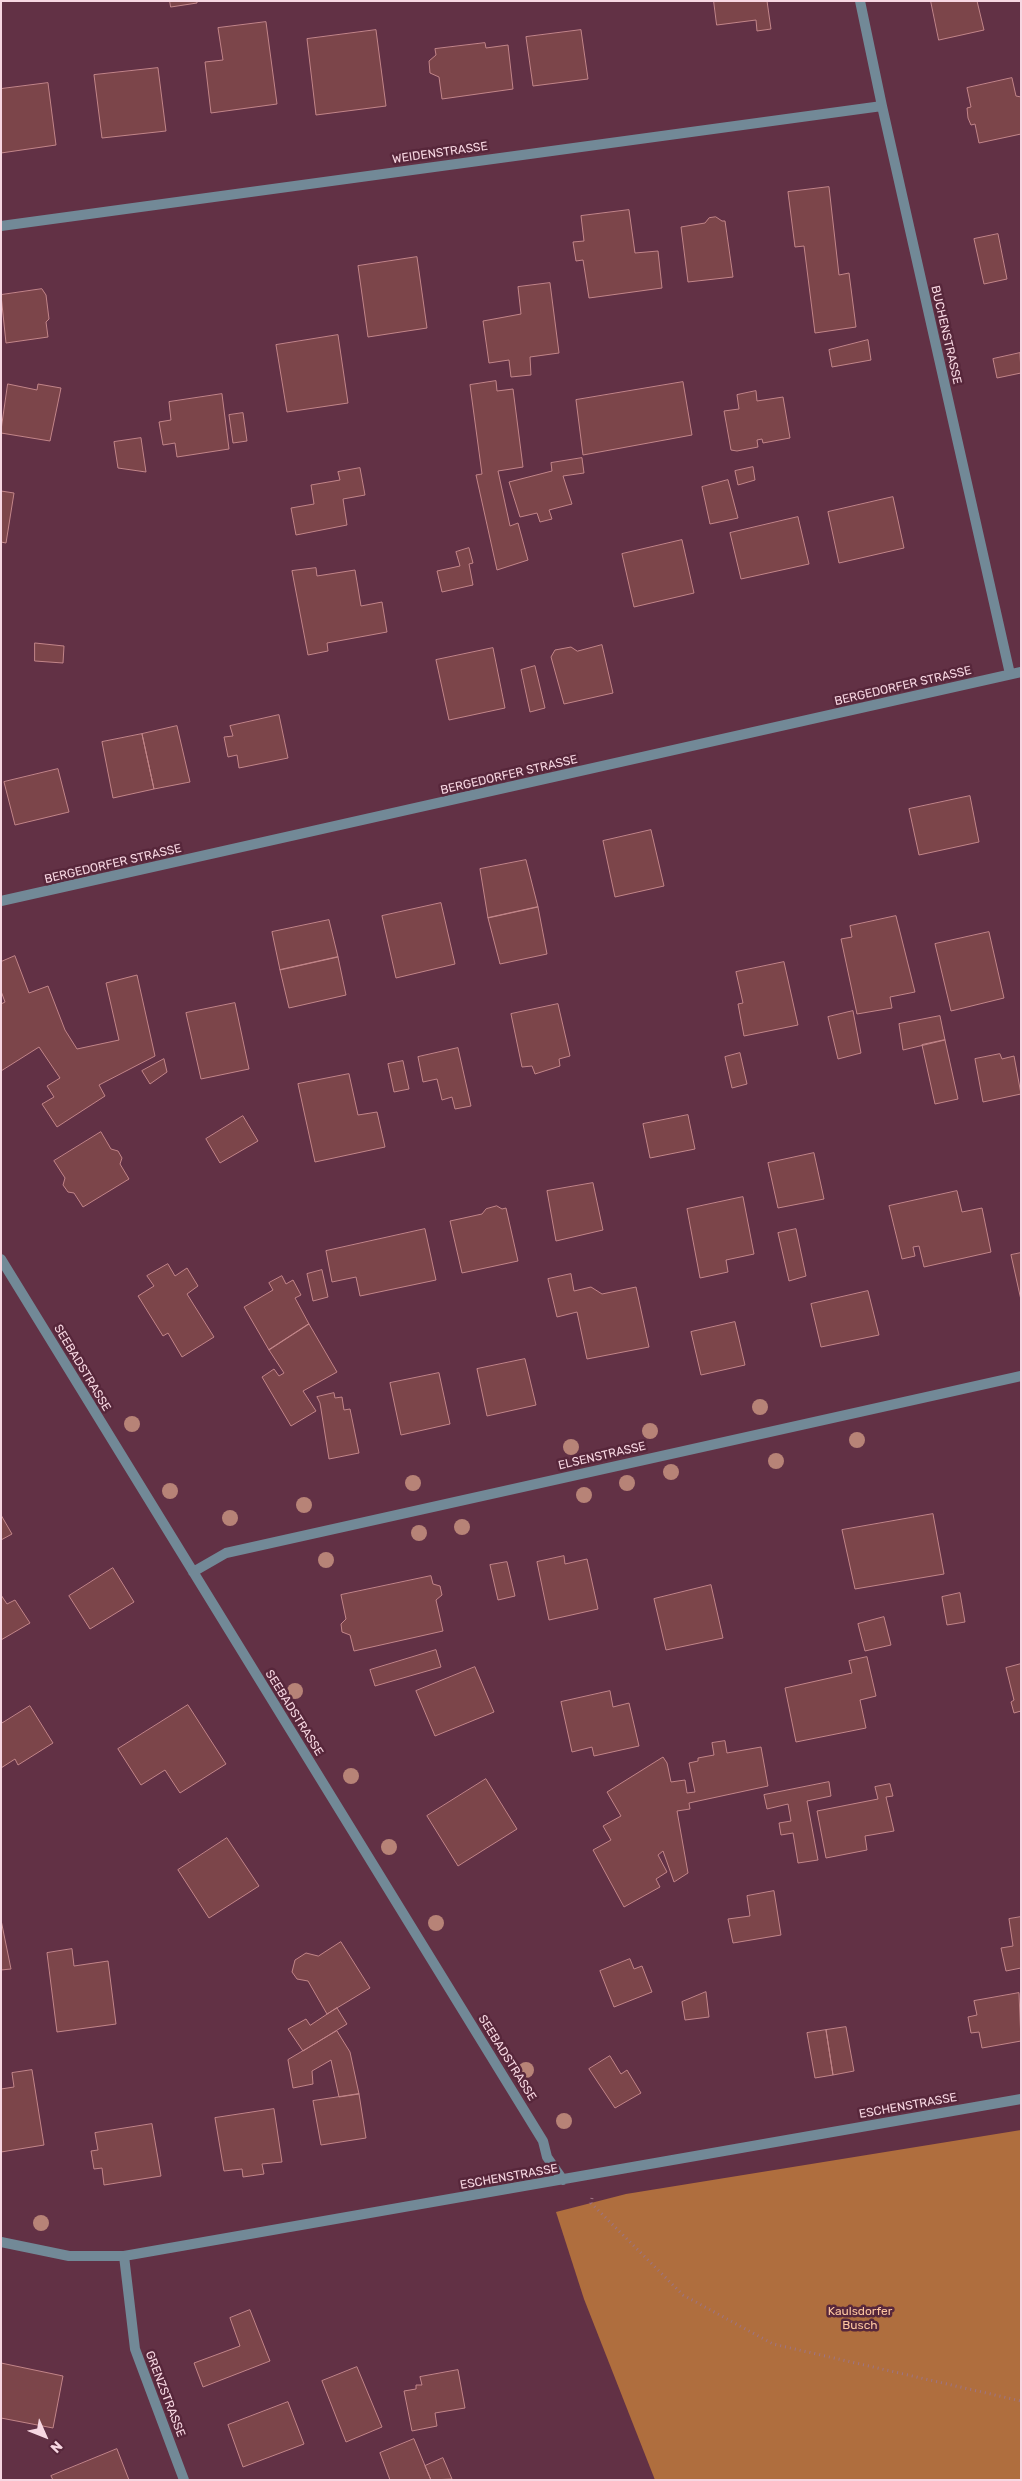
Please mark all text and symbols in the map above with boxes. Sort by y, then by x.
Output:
street label: WEIDENSTRASSE [391,139,489,167]
street label: BUCHENSTRASSE [928,284,964,386]
street label: BERGEDORFER STRASSE [833,663,973,709]
street label: BERGEDORFER STRASSE [439,752,579,798]
street label: BERGEDORFER STRASSE [43,841,183,887]
street label: SEEBADSTRASSE [50,1322,114,1414]
street label: ELSENSTRASSE [557,1439,647,1473]
street label: SEEBADSTRASSE [262,1667,326,1759]
street label: SEEBADSTRASSE [475,2012,539,2104]
street label: ESCHENSTRASSE [858,2090,958,2122]
street label: ESCHENSTRASSE [459,2161,559,2193]
park label: Kaulsdorfer Busch [828,2305,892,2333]
street label: GRENZSTRASSE [142,2349,188,2439]
north arrow [20,2411,70,2461]
text: N [47,2437,66,2456]

